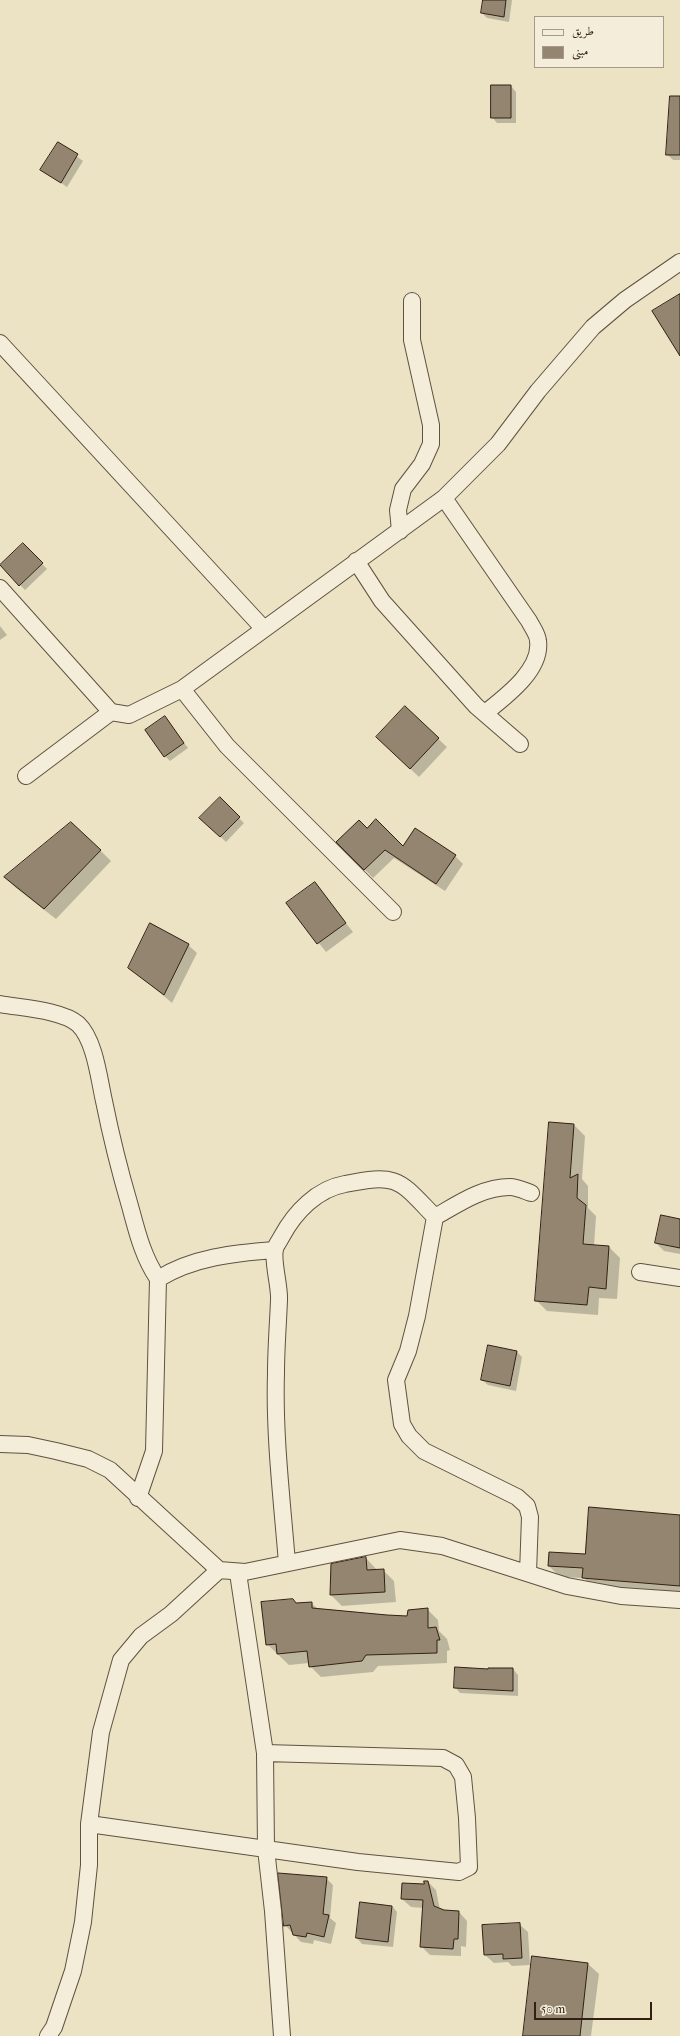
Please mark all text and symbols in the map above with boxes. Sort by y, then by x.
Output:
legend [534,16,664,68]
text: طريق [572,24,594,38]
text: مبنى [572,44,588,58]
scale bar [536,1994,654,2020]
text: 50 m [541,2002,565,2016]

